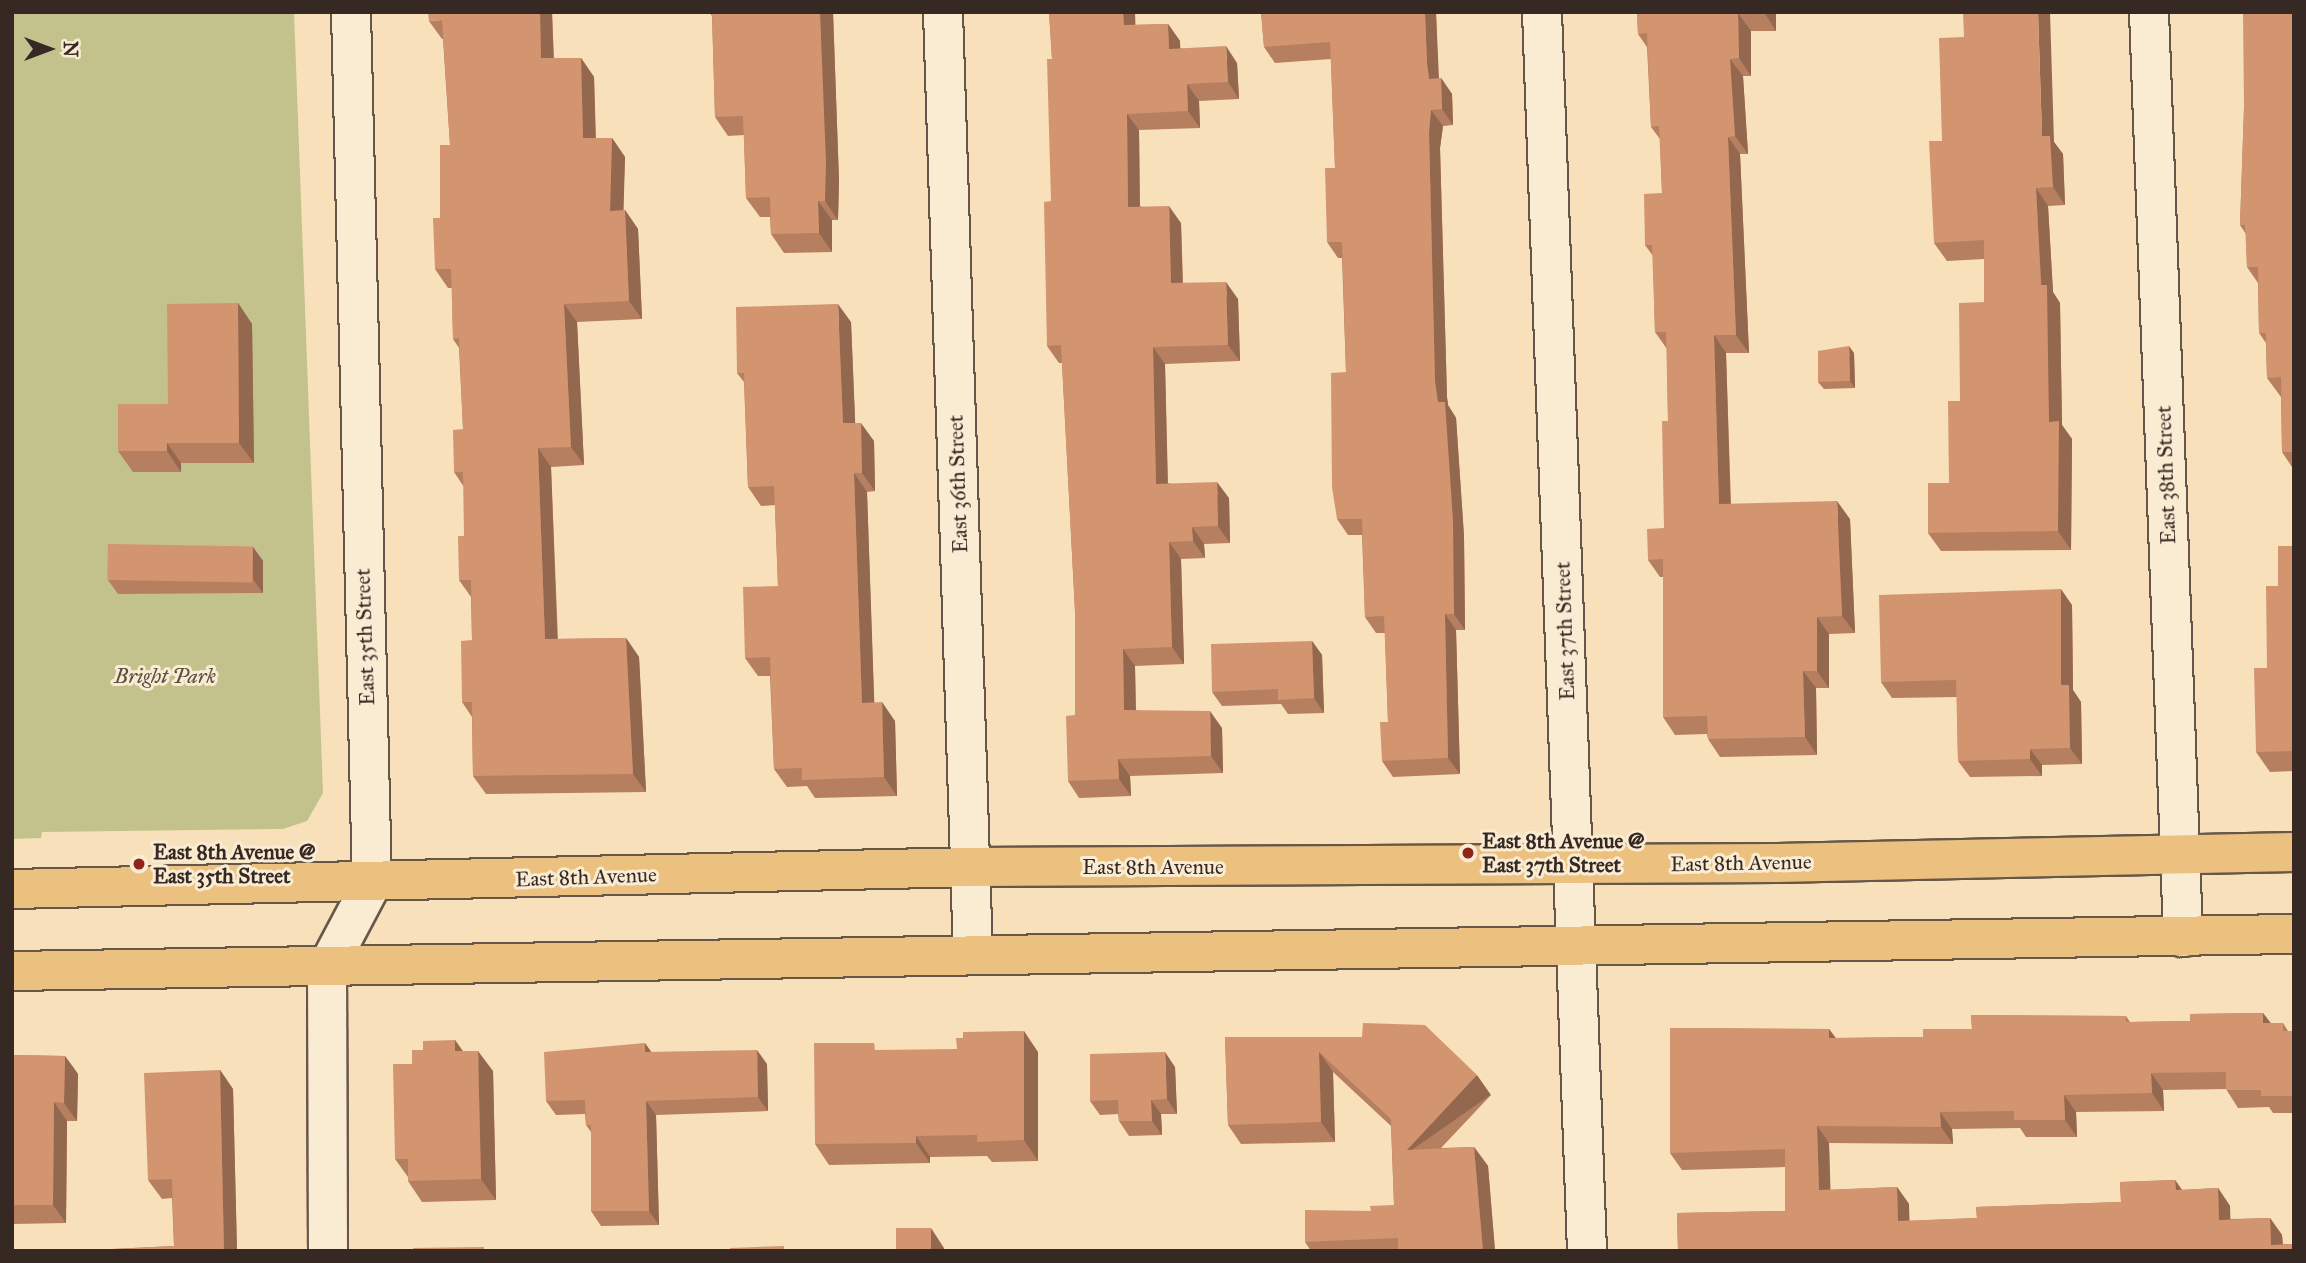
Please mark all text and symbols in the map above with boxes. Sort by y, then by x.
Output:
north arrow [14,14,84,84]
text: N [59,41,82,57]
street label: East 38th Street [2151,405,2181,545]
street label: East 36th Street [943,414,973,554]
street label: East 37th Street [1550,561,1580,701]
street label: East 35th Street [350,568,380,706]
park label: Bright Park [114,663,216,689]
place label: East 8th Avenue @ East 37th Street [1482,828,1644,878]
place label: East 8th Avenue @ East 35th Street [153,839,315,889]
marker: East 8th Avenue @ East 37th Street [1460,845,1476,861]
street label: East 8th Avenue [1670,849,1812,877]
street label: East 8th Avenue [1082,854,1224,880]
marker: East 8th Avenue @ East 35th Street [131,856,147,872]
street label: East 8th Avenue [515,862,657,892]

